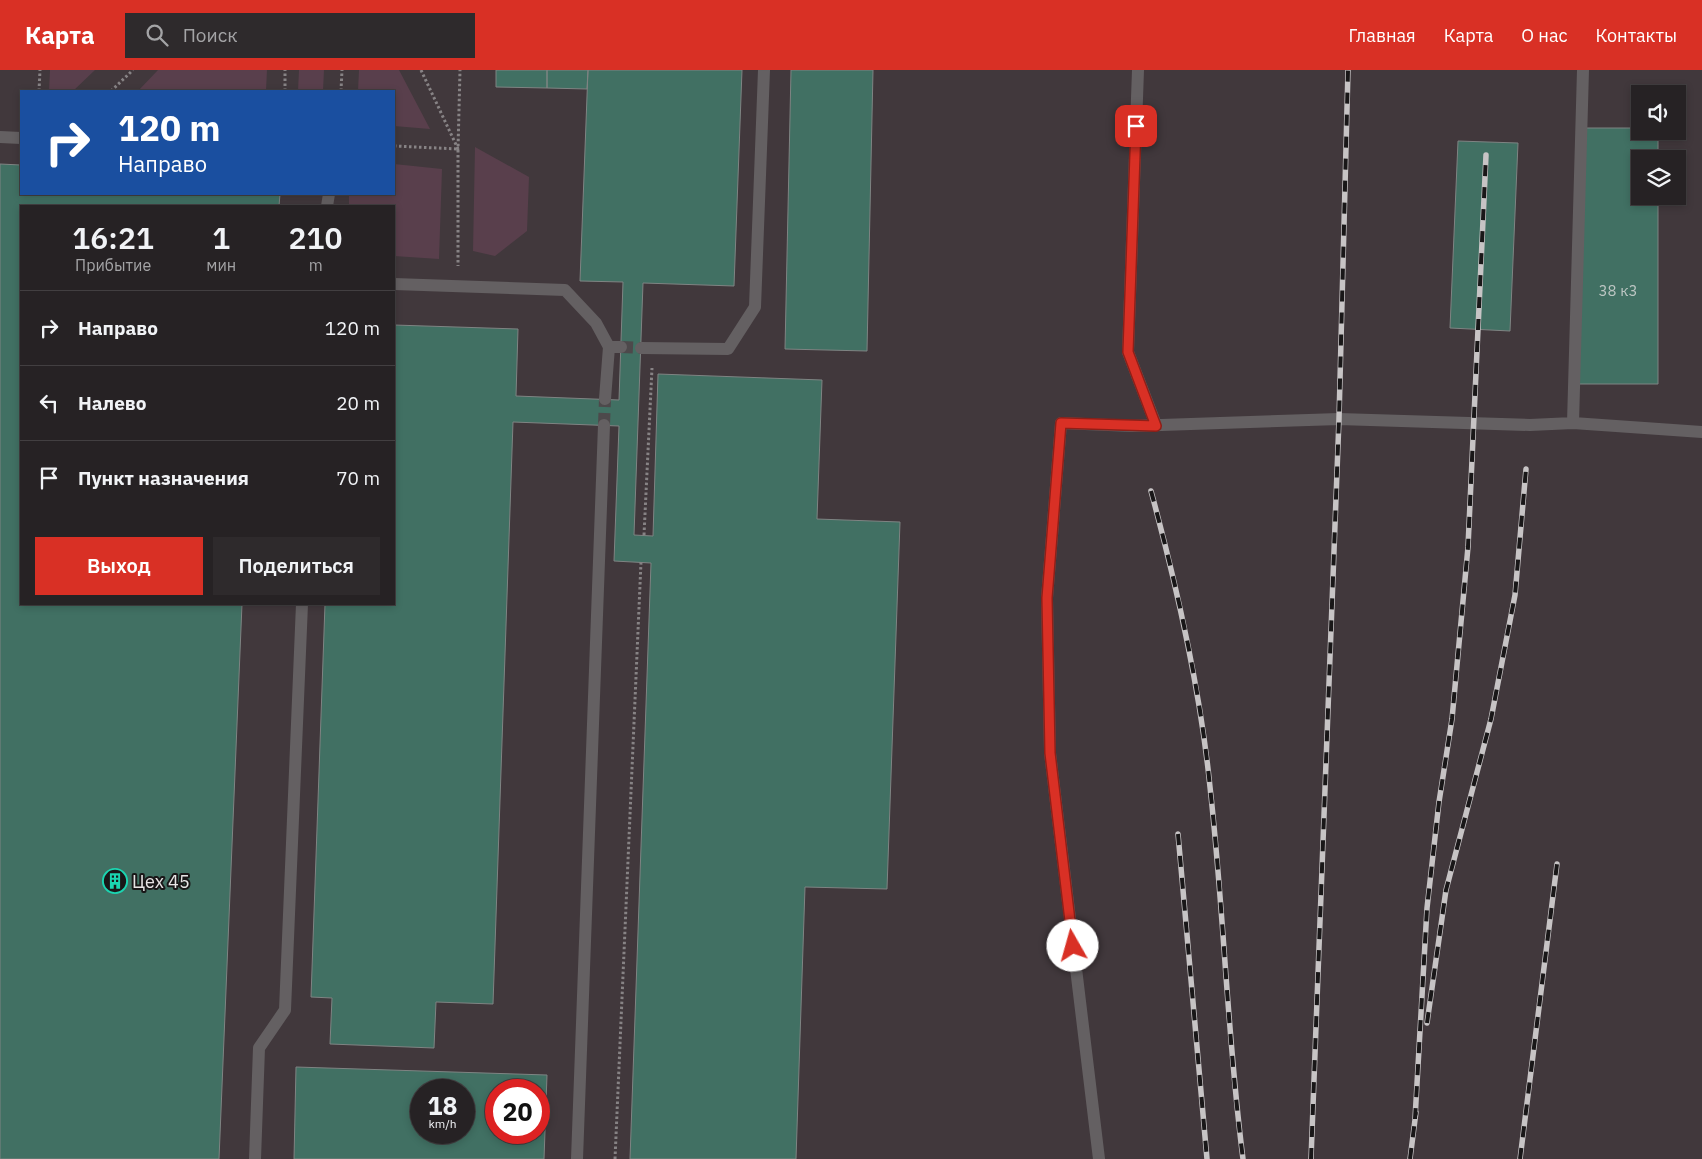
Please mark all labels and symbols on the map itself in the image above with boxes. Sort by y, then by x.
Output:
pin [1115,105,1157,147]
house number: 38 к3 [1599,281,1637,300]
building icon: Цех 45 [102,868,128,894]
place label: Цех 45 [132,870,190,893]
position arrow [1046,919,1098,971]
speed limit sign: 20 [485,1079,550,1144]

